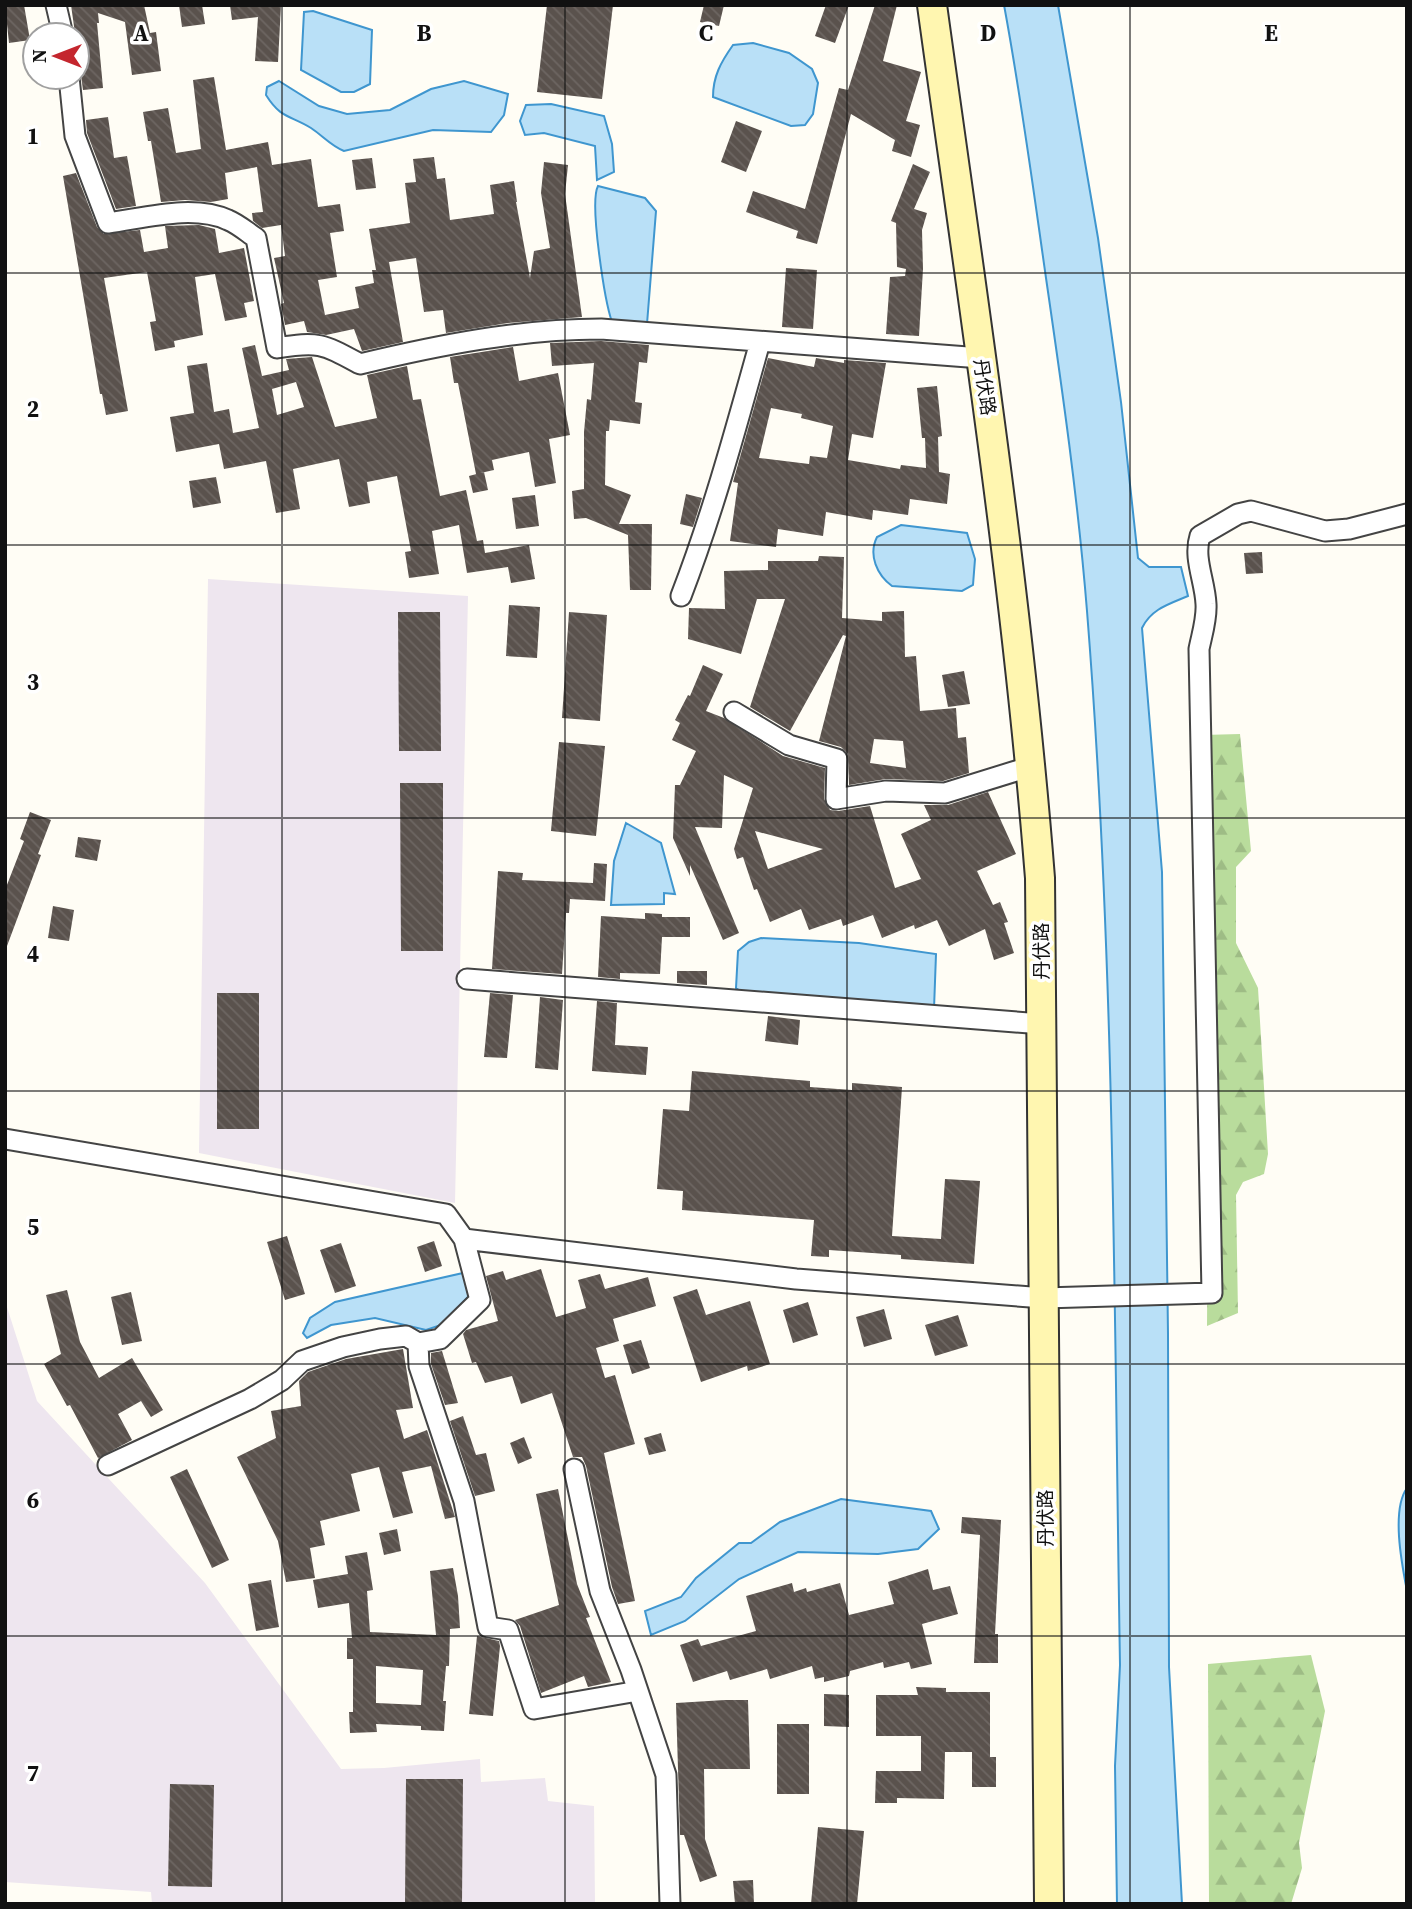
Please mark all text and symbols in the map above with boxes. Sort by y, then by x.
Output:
text: A [133,17,149,49]
text: B [417,17,432,49]
text: C [699,17,713,49]
text: D [980,17,996,49]
text: E [1264,17,1278,49]
north arrow [21,21,91,91]
text: N [26,49,52,63]
text: 1 [27,120,39,152]
street label: 丹伏路 [968,357,1002,417]
text: 2 [27,393,39,425]
text: 3 [27,666,39,698]
street label: 丹伏路 [1028,922,1054,980]
text: 4 [27,938,39,970]
text: 5 [27,1211,39,1243]
text: 6 [27,1484,39,1516]
street label: 丹伏路 [1032,1489,1058,1547]
text: 7 [27,1757,39,1789]

